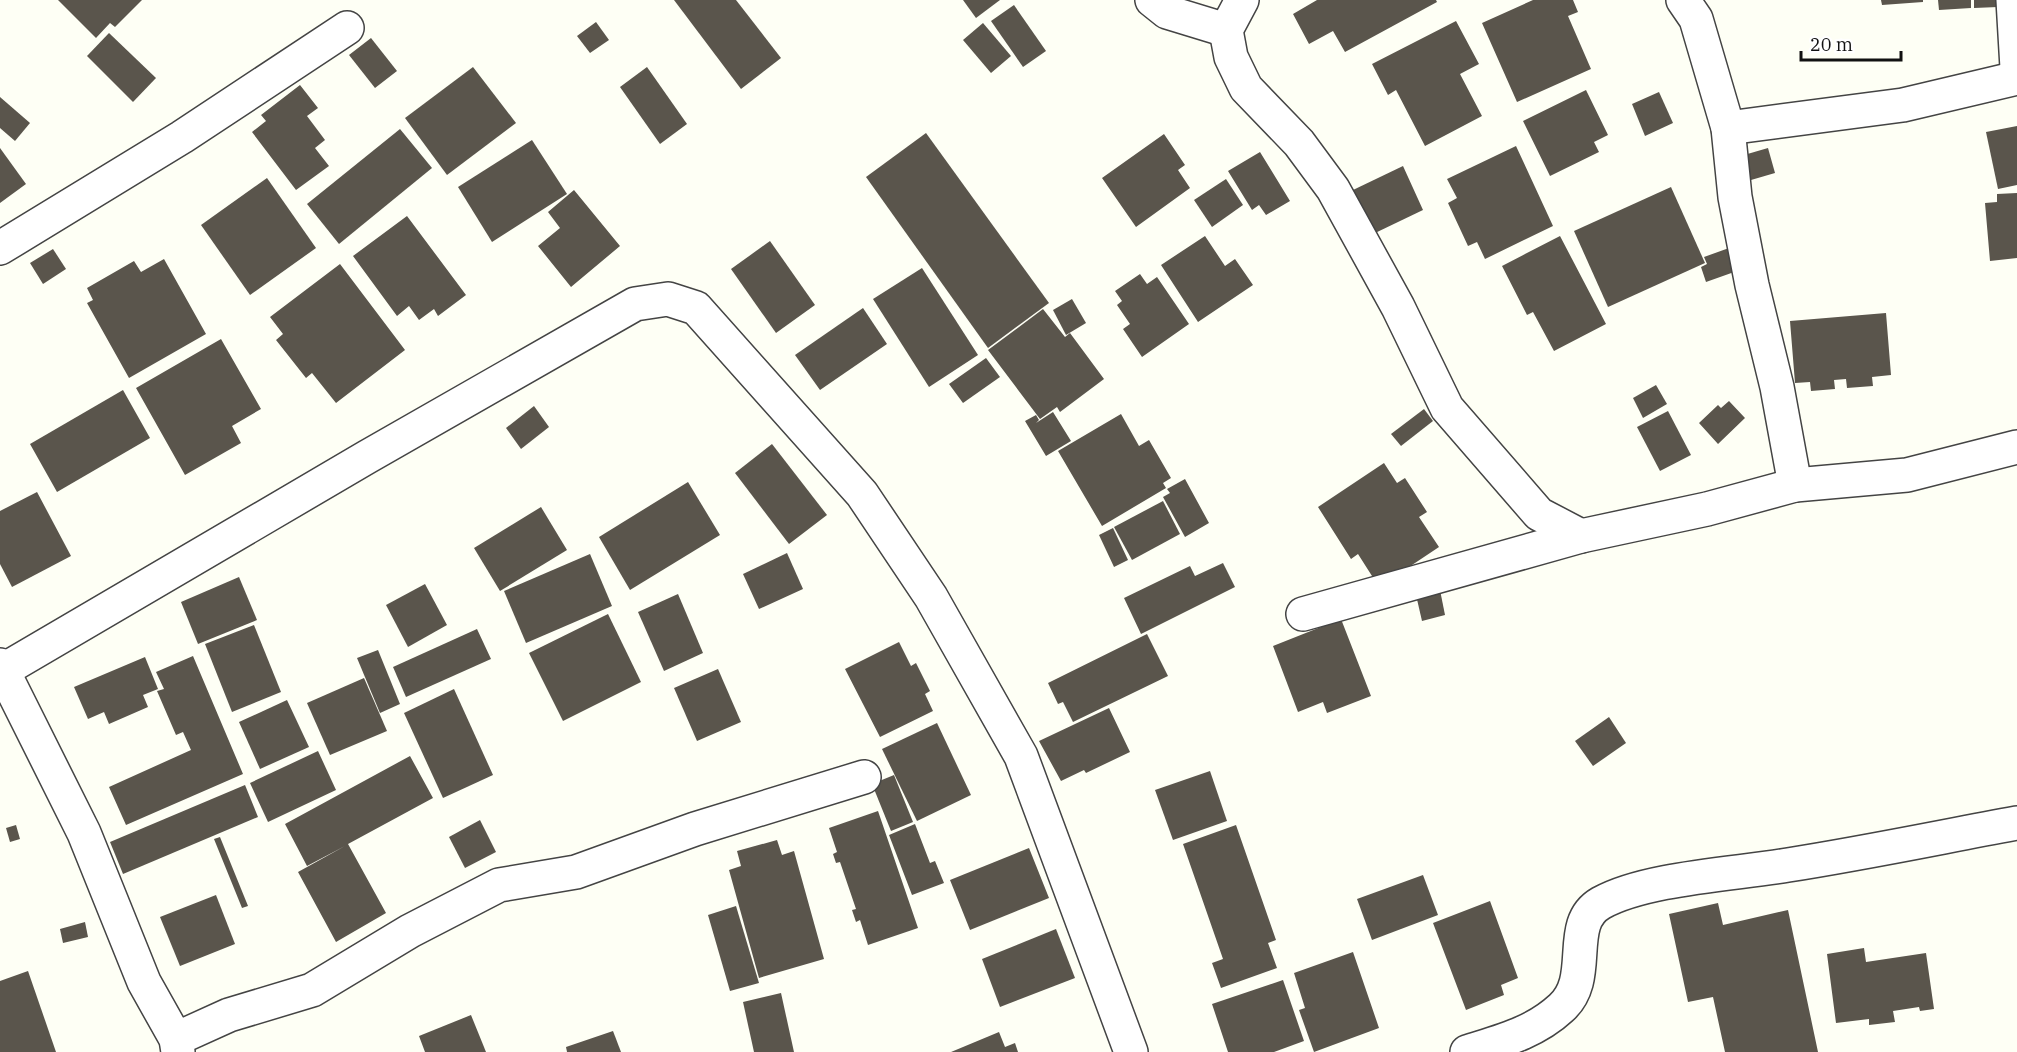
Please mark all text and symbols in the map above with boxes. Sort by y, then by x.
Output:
scale bar [1801,24,1902,62]
text: 20 m [1810,33,1853,56]

